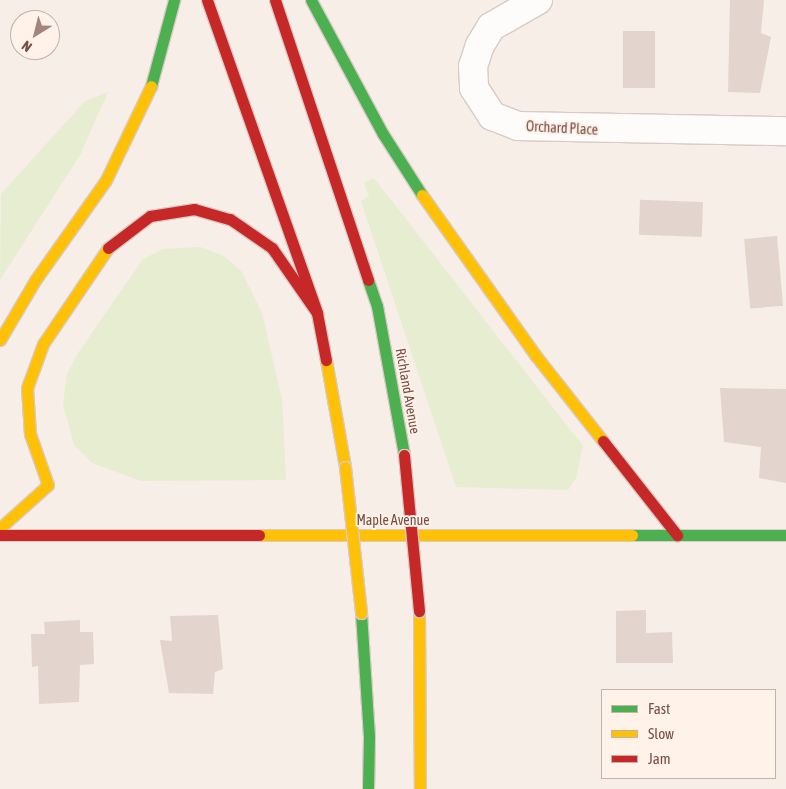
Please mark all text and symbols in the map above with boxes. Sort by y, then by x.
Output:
north arrow [10,10,60,60]
text: N [19,37,35,55]
street label: Orchard Place [526,118,598,138]
street label: Richland Avenue [392,347,424,435]
street label: Maple Avenue [356,512,430,528]
legend [601,689,776,779]
text: Fast [648,700,670,717]
text: Slow [648,725,674,742]
text: Jam [648,750,671,767]

